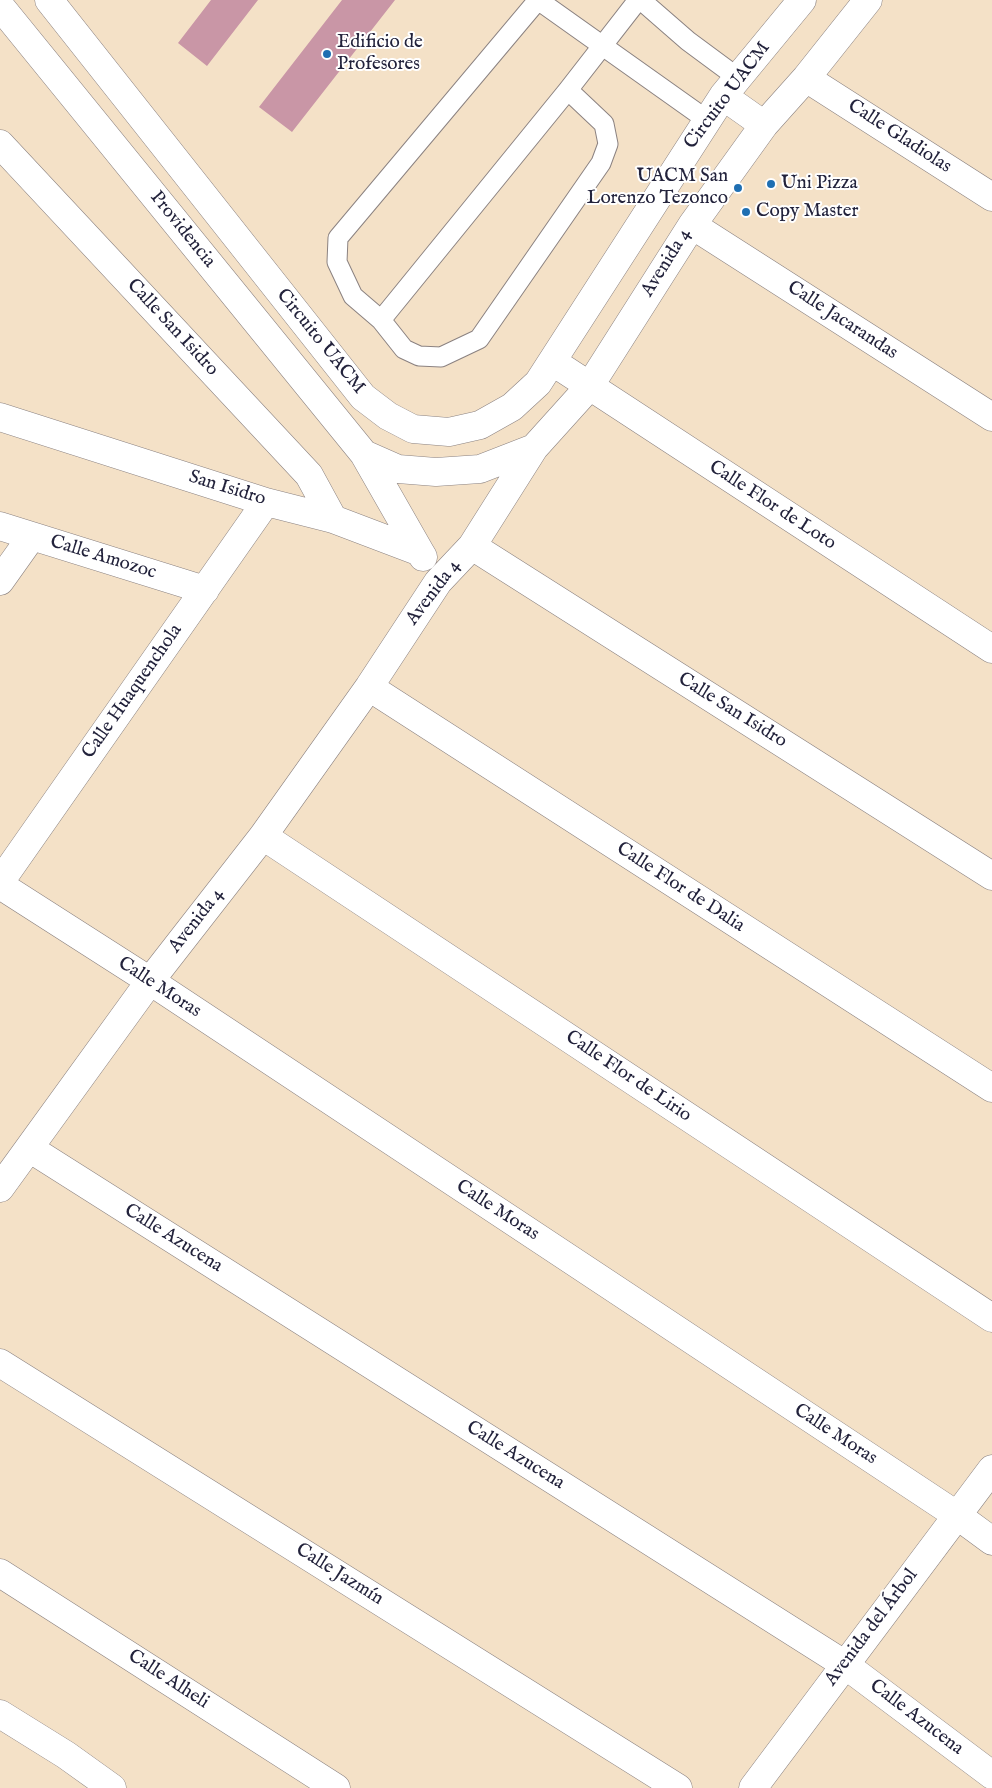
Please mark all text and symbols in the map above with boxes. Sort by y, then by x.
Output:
place label: Edificio de Profesores [337,32,423,76]
street label: Circuito UACM [680,38,776,154]
marker: Edificio de Profesores [321,48,333,60]
street label: Calle Gladiolas [843,95,955,179]
place label: UACM San Lorenzo Tezonco [587,166,728,210]
place label: Uni Pizza [781,173,858,195]
marker: Uni Pizza [765,178,777,190]
marker: UACM San Lorenzo Tezonco [732,182,744,194]
street label: Providencia [144,187,220,273]
place label: Copy Master [756,201,858,223]
marker: Copy Master [740,206,752,218]
street label: Avenida 4 [637,225,697,301]
street label: Calle San Isidro [121,275,223,381]
street label: Calle Jacarandas [782,277,902,365]
street label: Circuito UACM [271,285,369,399]
street label: Calle Flor de Loto [704,456,840,556]
street label: San Isidro [186,466,268,512]
street label: Calle Amozoc [47,531,159,585]
street label: Avenida 4 [402,556,466,630]
street label: Calle Huaquenchola [78,620,188,764]
street label: Calle San Isidro [673,668,791,754]
street label: Calle Flor de Dalia [612,838,748,938]
street label: Avenida 4 [164,884,230,958]
street label: Calle Moras [113,953,205,1023]
street label: Calle Flor de Lirio [561,1026,695,1128]
street label: Calle Moras [451,1176,543,1246]
street label: Calle Azucena [120,1200,226,1278]
street label: Calle Moras [789,1400,881,1470]
street label: Calle Azucena [462,1417,568,1495]
street label: Calle Jazmín [291,1539,387,1611]
street label: Avenida del Árbol [821,1565,923,1691]
street label: Calle Alheli [123,1645,213,1715]
street label: Calle Azucena [865,1675,967,1761]

